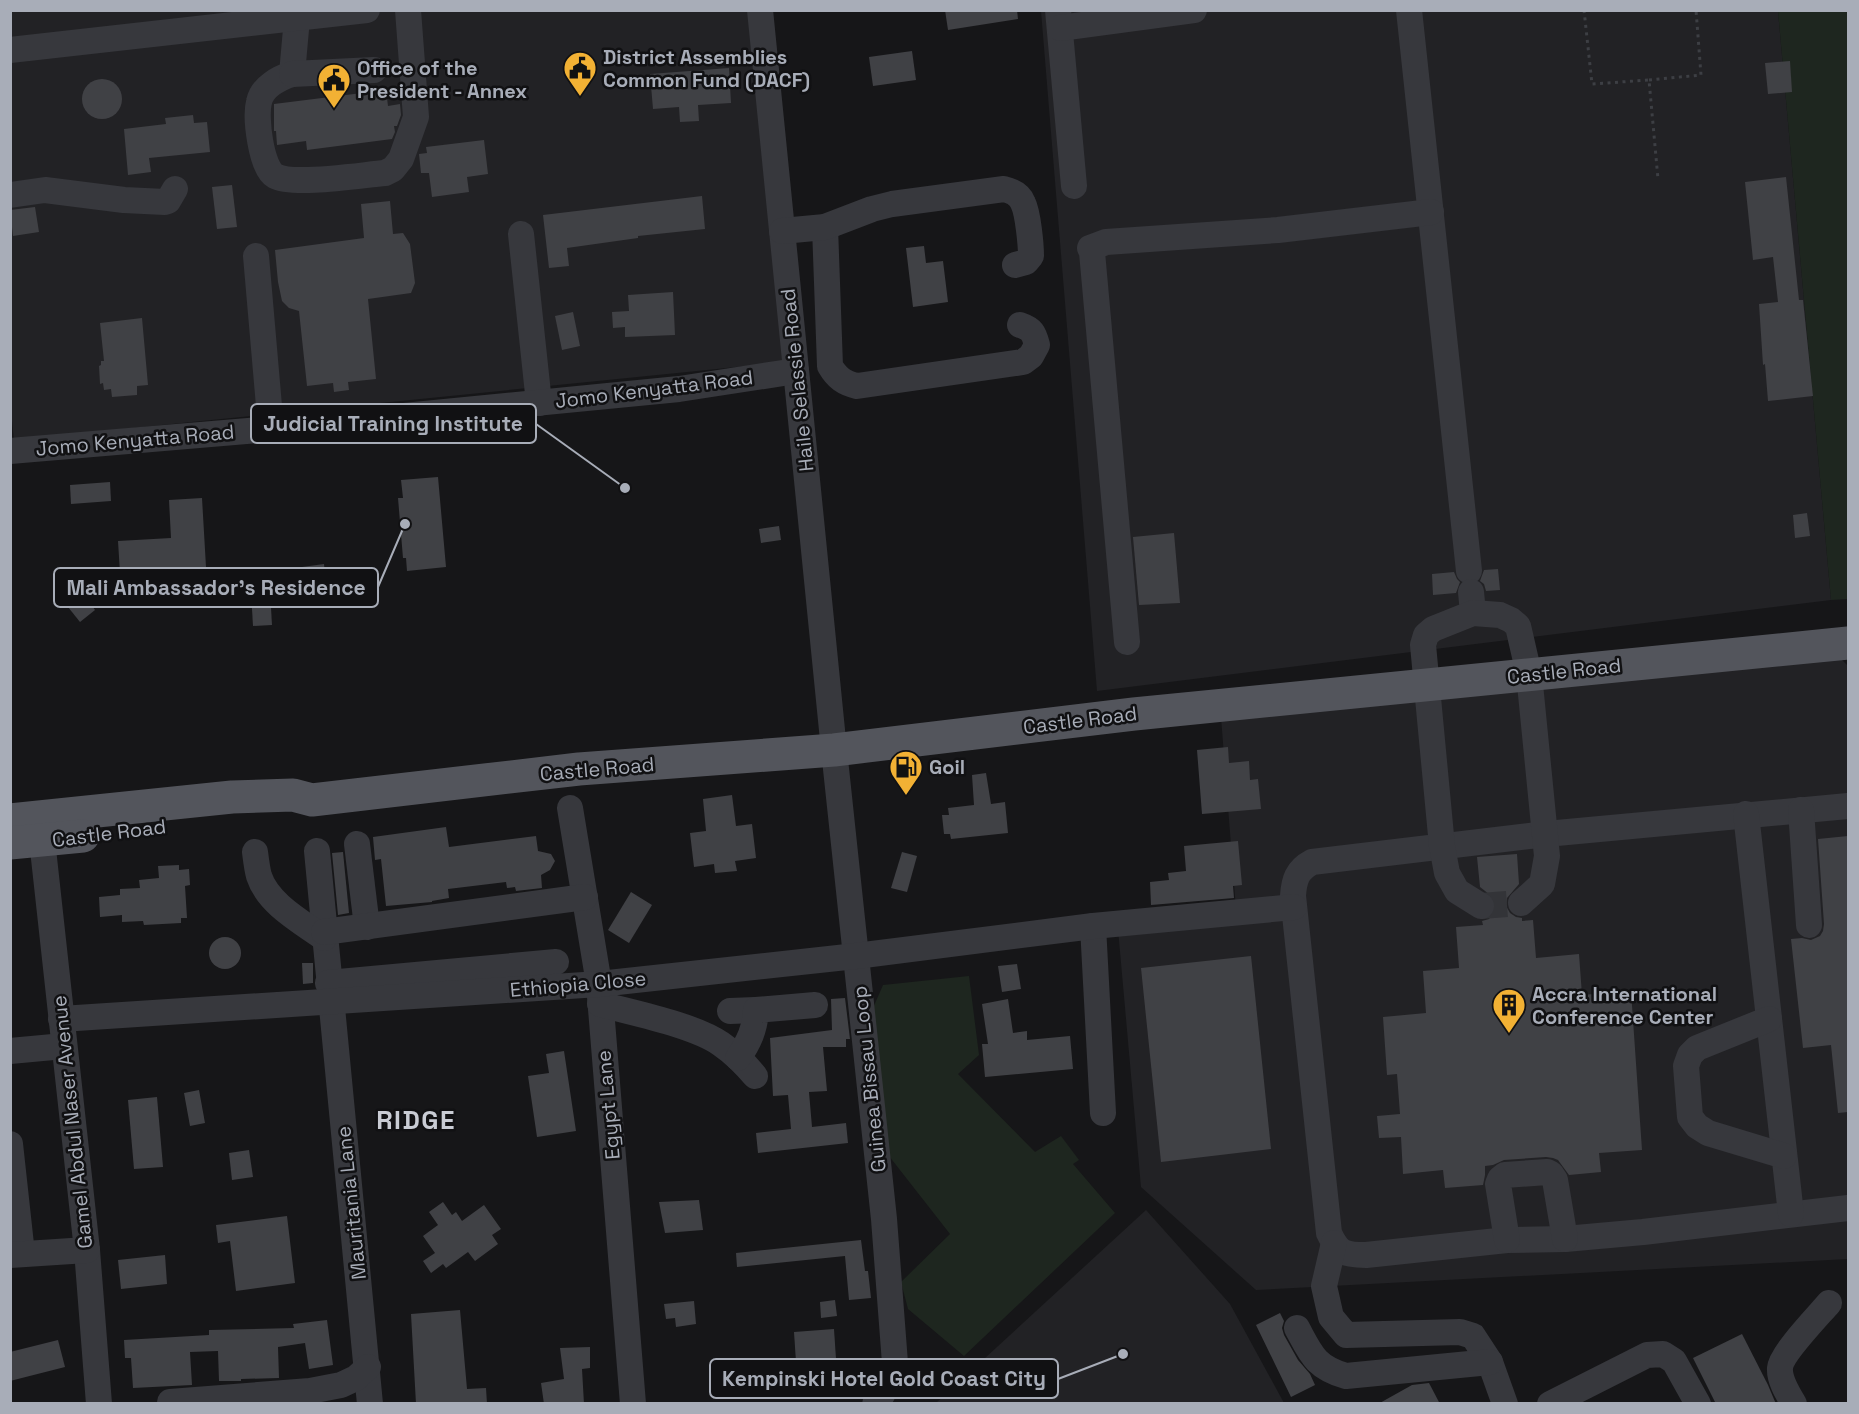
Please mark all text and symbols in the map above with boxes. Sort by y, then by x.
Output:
place label: District Assemblies Common Fund (DACF) [603,44,810,93]
public building icon: District Assemblies Common Fund (DACF) [562,50,598,97]
place label: Office of the President - Annex [357,55,527,104]
public building icon: Office of the President - Annex [316,62,352,109]
street label: Haile Selassie Road [774,287,820,473]
street label: Jomo Kenyatta Road [554,364,754,414]
callout: Judicial Training Institute [251,404,536,443]
text: Judicial Training Institute [263,410,523,437]
street label: Jomo Kenyatta Road [35,418,235,462]
callout: Mali Ambassador's Residence [54,568,378,607]
text: Mali Ambassador's Residence [66,574,366,601]
street label: Castle Road [1506,652,1622,690]
street label: Castle Road [1021,700,1139,740]
fuel station icon: Goil [888,749,924,796]
street label: Castle Road [539,751,655,787]
place label: Goil [929,754,965,780]
street label: Castle Road [50,813,168,853]
street label: Ethiopia Close [509,965,647,1003]
place label: Accra International Conference Center [1532,981,1717,1030]
street label: Guinea Bissau Loop [846,985,892,1173]
building icon: Accra International Conference Center [1491,987,1527,1034]
street label: Gamel Abdul Naser Avenue [46,994,98,1250]
street label: Egypt Lane [590,1049,626,1161]
district label: RIDGE [376,1103,456,1137]
street label: Mauritania Lane [330,1125,372,1281]
callout: Kempinski Hotel Gold Coast City [710,1359,1058,1398]
text: Kempinski Hotel Gold Coast City [722,1365,1046,1392]

